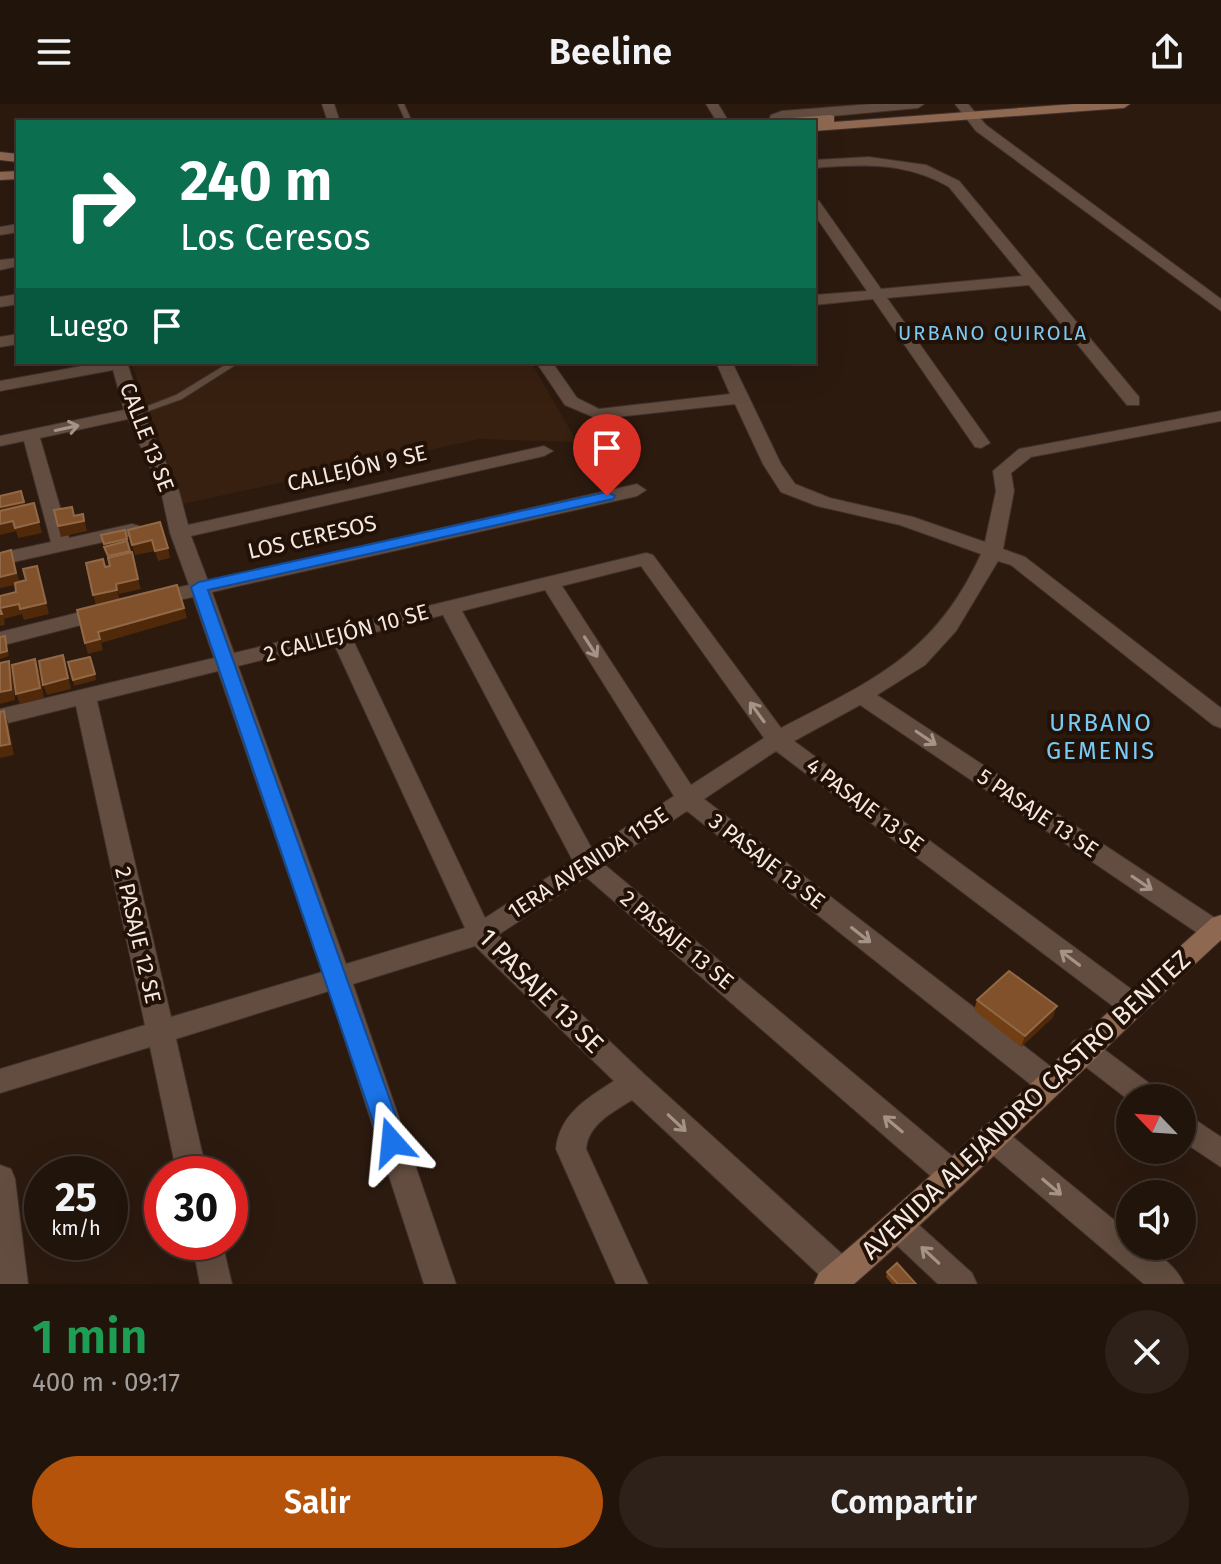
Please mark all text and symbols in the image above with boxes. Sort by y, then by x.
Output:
icon: menu [32,30,76,74]
text: Beeline [549,30,672,74]
icon: share [1145,30,1189,74]
text: 240 m [180,148,332,215]
icon: right [48,152,152,256]
text: Los Ceresos [180,216,371,260]
icon: arrive [145,304,189,348]
text: Luego [48,308,129,344]
district label: URBANO QUIROLA [898,321,1088,345]
street label: CALLE 13 SE [114,379,180,495]
pin [573,414,641,496]
one-way arrow [54,420,79,435]
icon: arrive [585,426,629,470]
street label: CALLEJÓN 9 SE [285,439,429,497]
street label: LOS CERESOS [245,509,379,565]
street label: 2 CALLEJÓN 10 SE [261,598,431,668]
one-way arrow [583,635,599,658]
one-way arrow [748,701,765,723]
district label: URBANO GEMENIS [1046,709,1156,765]
one-way arrow [914,731,937,747]
street label: 4 PASAJE 13 SE [801,752,929,858]
street label: 5 PASAJE 13 SE [972,763,1104,863]
street label: 1ERA AVENIDA 11SE [503,801,673,925]
street label: 3 PASAJE 13 SE [704,807,830,915]
street label: 2 PASAJE 12 SE [109,864,167,1006]
one-way arrow [1131,875,1153,891]
street label: 2 PASAJE 13 SE [615,885,739,995]
street label: 1 PASAJE 13 SE [472,922,610,1060]
one-way arrow [850,926,871,943]
street label: AVENIDA ALEJANDRO CASTRO BENITEZ [855,944,1197,1266]
one-way arrow [1060,950,1081,967]
north arrow [1116,1084,1196,1164]
map controls [1116,1084,1196,1260]
position arrow [350,1100,434,1184]
one-way arrow [667,1114,687,1132]
one-way arrow [883,1115,904,1133]
speed limit sign: 30 [144,1156,248,1260]
text: 25 [55,1174,97,1222]
one-way arrow [1041,1178,1061,1196]
button: sound [1116,1180,1196,1260]
text: km/h [51,1216,101,1240]
one-way arrow [920,1247,940,1265]
text: 1 min [32,1308,148,1366]
button: close [1105,1310,1189,1394]
text: 400 m · 09:17 [32,1367,180,1398]
button: Salir [32,1456,603,1548]
button: Compartir [619,1456,1189,1548]

